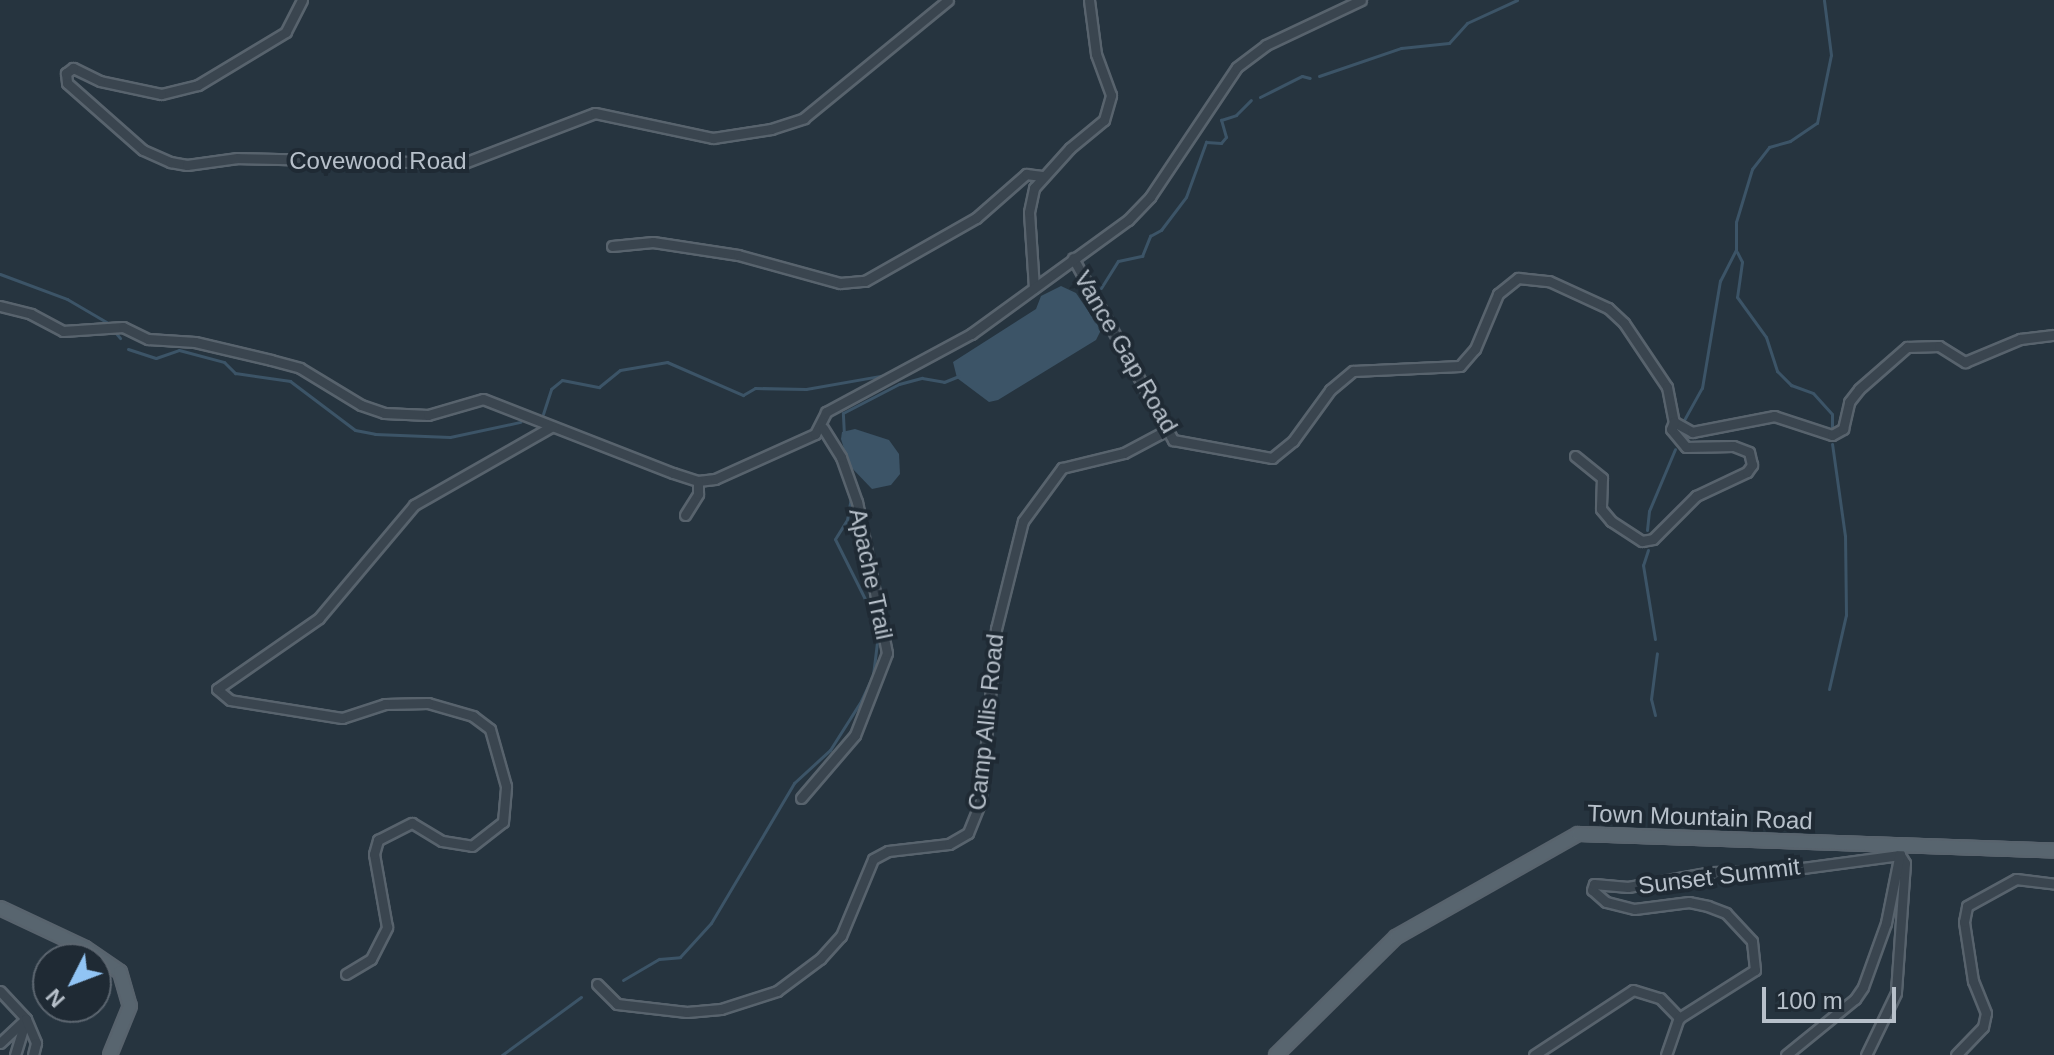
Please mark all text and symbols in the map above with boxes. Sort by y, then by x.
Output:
street label: Covewood Road [289,147,467,175]
street label: Vance Gap Road [1068,266,1184,438]
street label: Apache Trail [843,506,899,642]
street label: Camp Allis Road [962,632,1010,812]
street label: Town Mountain Road [1587,799,1813,835]
street label: Sunset Summit [1636,852,1802,900]
north arrow [32,943,112,1023]
scale bar [1766,971,1900,1021]
text: N [41,984,70,1012]
text: 100 m [1776,987,1843,1014]

